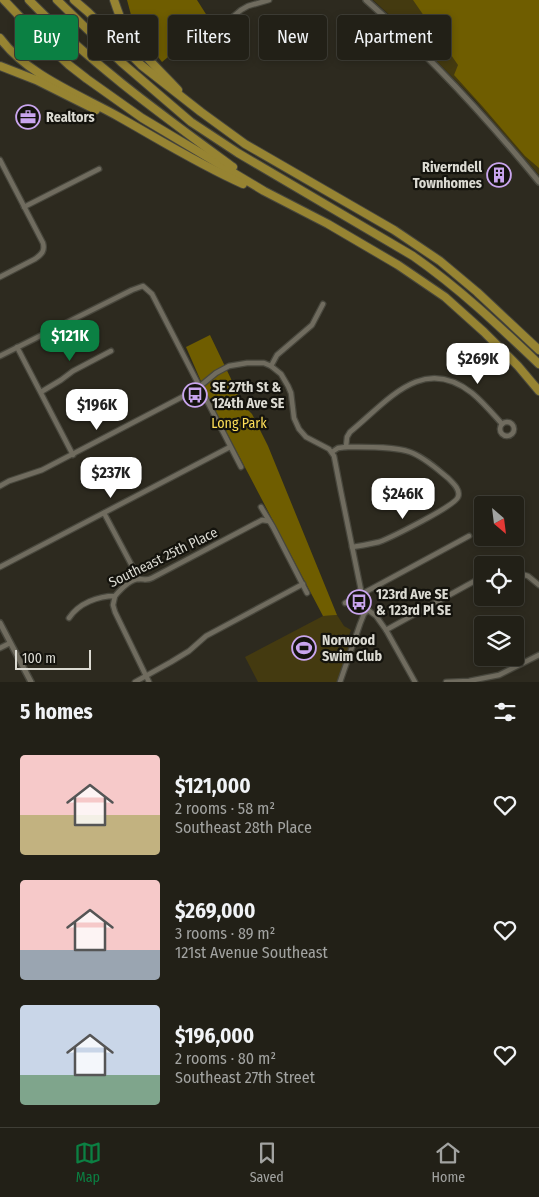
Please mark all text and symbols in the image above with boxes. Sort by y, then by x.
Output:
chip: Buy [15,15,78,60]
chip: Rent [88,15,158,60]
chip: Filters [168,15,249,60]
chip: New [259,15,327,60]
chip: Apartment [337,15,451,60]
office icon: Realtors [15,104,41,130]
place label: Realtors [46,109,95,126]
place label: Riverndell Townhomes [413,159,482,192]
building icon: Riverndell Townhomes [486,162,512,188]
pin: $121K [35,320,105,362]
text: $121K [51,326,89,345]
pin: $269K [443,342,513,385]
text: $269K [458,349,498,368]
place label: SE 27th St & 124th Ave SE [212,379,285,412]
bus stop icon: SE 27th St & 124th Ave SE [182,382,208,408]
pin: $196K [62,388,132,431]
text: $196K [77,395,117,414]
park label: Long Park [211,415,267,432]
pin: $237K [76,456,146,499]
text: $237K [92,463,130,482]
pin: $246K [368,478,438,520]
text: $246K [383,484,423,503]
north arrow [474,496,524,546]
map controls [474,496,524,666]
street label: Southeast 25th Place [106,524,221,591]
button: locate [474,556,524,606]
place label: 123rd Ave SE & 123rd Pl SE [376,586,451,619]
bus stop icon: 123rd Ave SE & 123rd Pl SE [346,589,372,615]
button: layers [474,616,524,666]
place label: Norwood Swim Club [322,632,382,665]
sports icon: Norwood Swim Club [291,635,317,661]
scale bar [15,647,91,670]
text: 100 m [22,650,56,667]
icon: filters [491,698,519,726]
text: 5 homes [20,699,93,725]
text: $121,000 [175,773,251,799]
icon: home [60,775,120,835]
icon: heart [491,791,519,819]
text: 2 rooms · 58 m² [175,799,275,818]
text: Southeast 28th Place [175,818,312,837]
text: $269,000 [175,898,255,924]
icon: home [60,900,120,960]
icon: heart [491,916,519,944]
text: 3 rooms · 89 m² [175,924,275,943]
text: 121st Avenue Southeast [175,943,328,962]
text: $196,000 [175,1023,254,1049]
icon: home [60,1025,120,1085]
icon: heart [491,1041,519,1069]
text: 2 rooms · 80 m² [175,1049,276,1068]
text: Southeast 27th Street [175,1068,315,1087]
tab: Map [74,1139,102,1186]
tab: Saved [250,1139,284,1186]
tab: Home [432,1139,465,1186]

